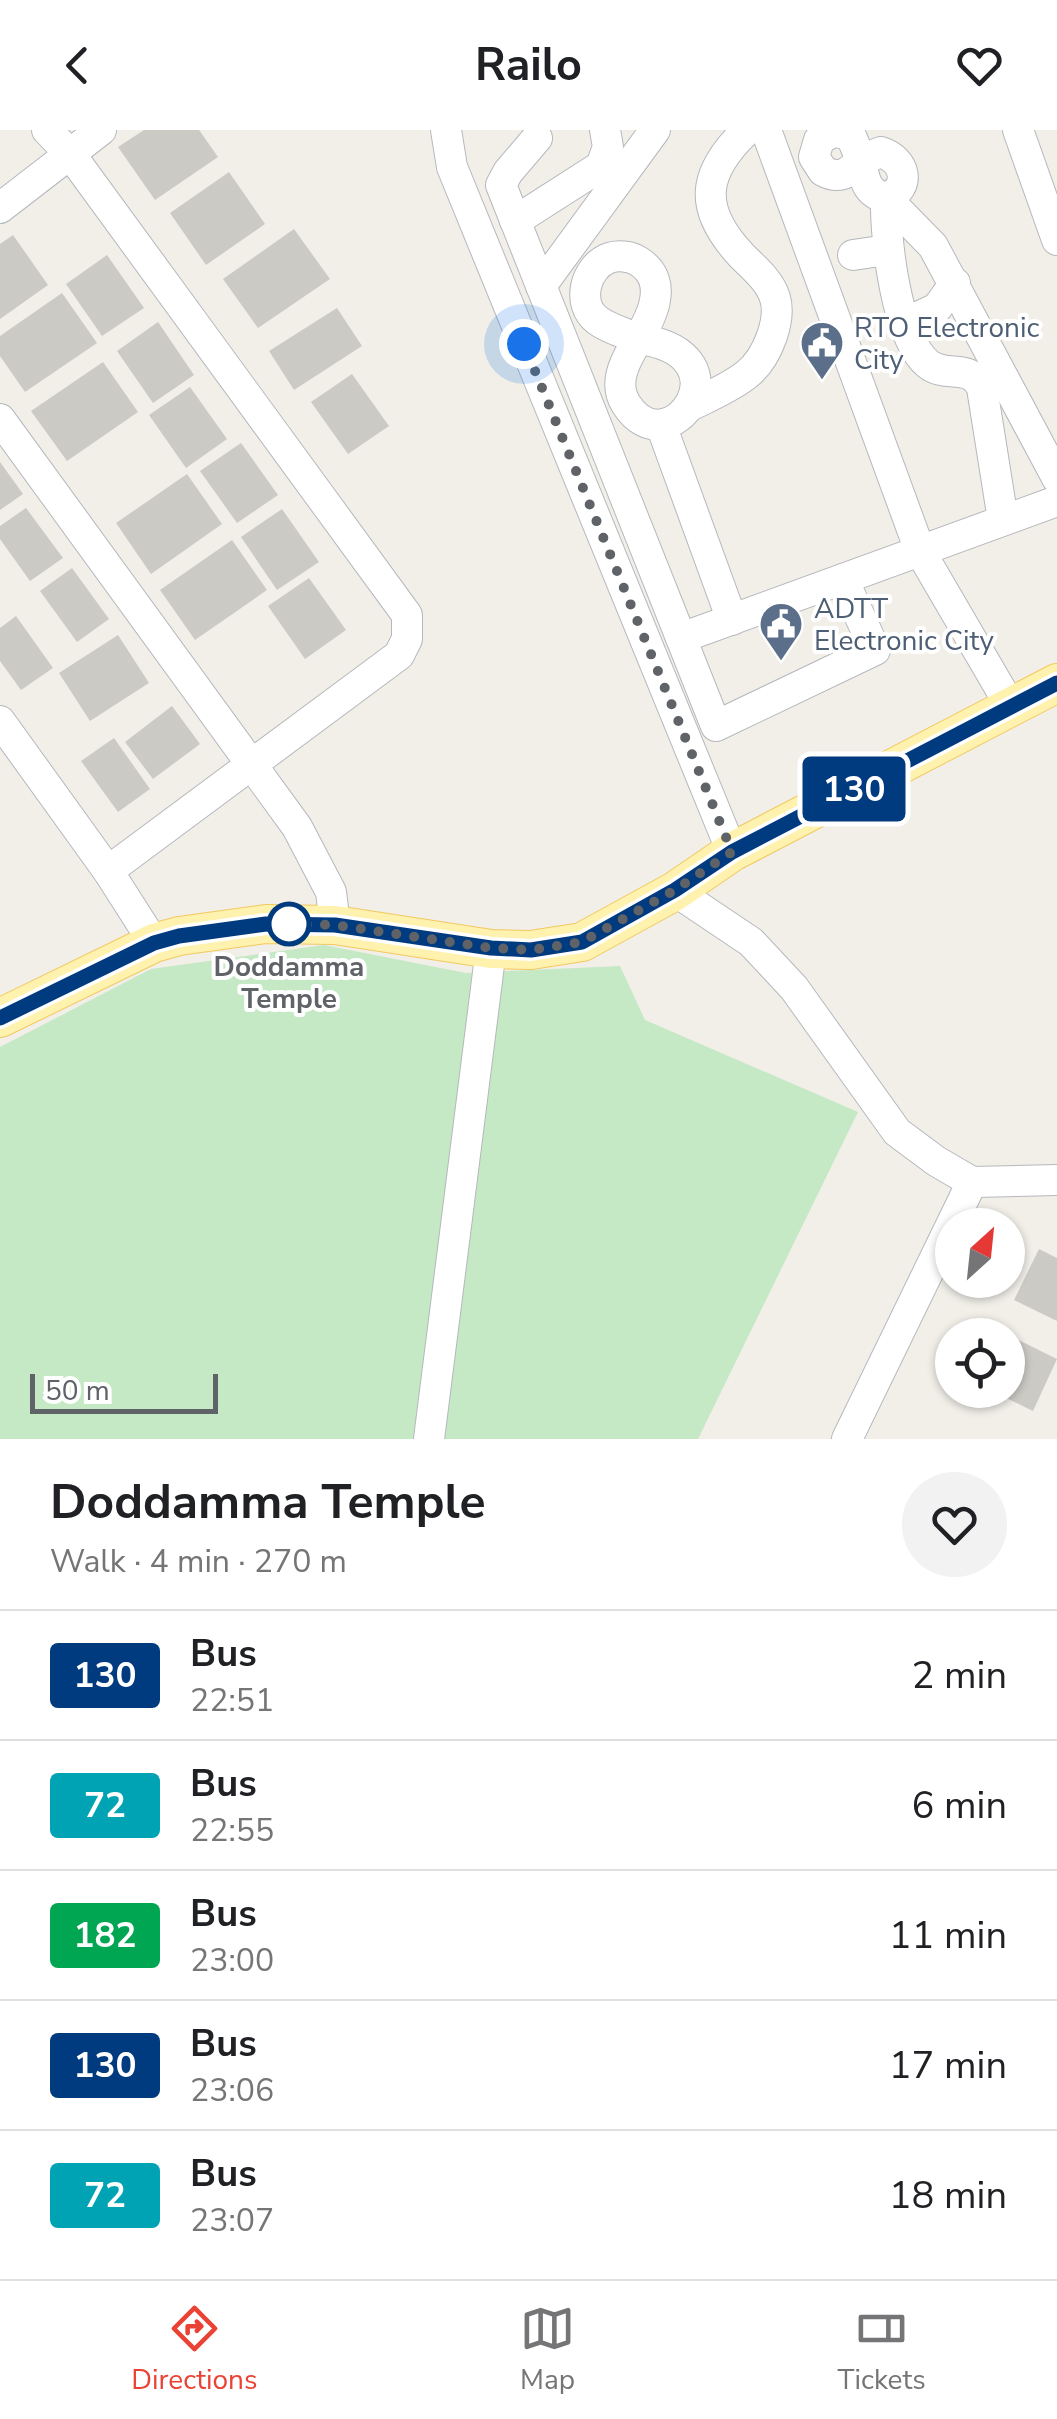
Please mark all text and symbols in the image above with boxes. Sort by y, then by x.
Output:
text: Railo [475,35,582,96]
icon: back [50,38,105,93]
icon: heart [952,38,1007,93]
place label: RTO Electronic City [854,309,1039,379]
your location [499,319,549,369]
public building icon: RTO Electronic City [799,320,845,381]
place label: ADTT Electronic City [814,590,994,660]
public building icon: ADTT Electronic City [758,601,804,662]
line badge: 130 [796,756,912,822]
text: 130 [822,766,886,813]
marker: Doddamma Temple [268,903,310,945]
place label: Doddamma Temple [214,948,364,1018]
north arrow [935,1208,1025,1298]
map controls [935,1208,1025,1408]
button: locate [935,1318,1025,1408]
scale bar [30,1369,218,1414]
text: 50 m [45,1372,110,1410]
text: Doddamma Temple [50,1469,486,1535]
button: heart [902,1472,1007,1577]
text: Walk · 4 min · 270 m [50,1540,347,1583]
text: Bus [190,1628,257,1679]
text: 2 min [912,1650,1007,1701]
text: 130 [73,1652,137,1699]
text: 22:51 [190,1679,274,1722]
text: Bus [190,1758,257,1809]
text: 6 min [912,1780,1007,1831]
text: 72 [84,1782,126,1829]
text: 22:55 [190,1809,274,1852]
text: Bus [190,1888,257,1939]
text: 11 min [889,1910,1007,1961]
text: 182 [73,1912,137,1959]
text: 23:00 [190,1939,274,1982]
text: Bus [190,2018,257,2069]
text: 17 min [889,2040,1007,2091]
text: 130 [73,2042,137,2089]
text: 23:06 [190,2069,274,2112]
text: Bus [190,2148,257,2199]
text: 18 min [889,2170,1007,2221]
text: 72 [84,2172,126,2219]
text: 23:07 [190,2199,274,2242]
tab: Directions [131,2301,257,2399]
tab: Map [520,2301,575,2399]
tab: Tickets [838,2301,926,2399]

